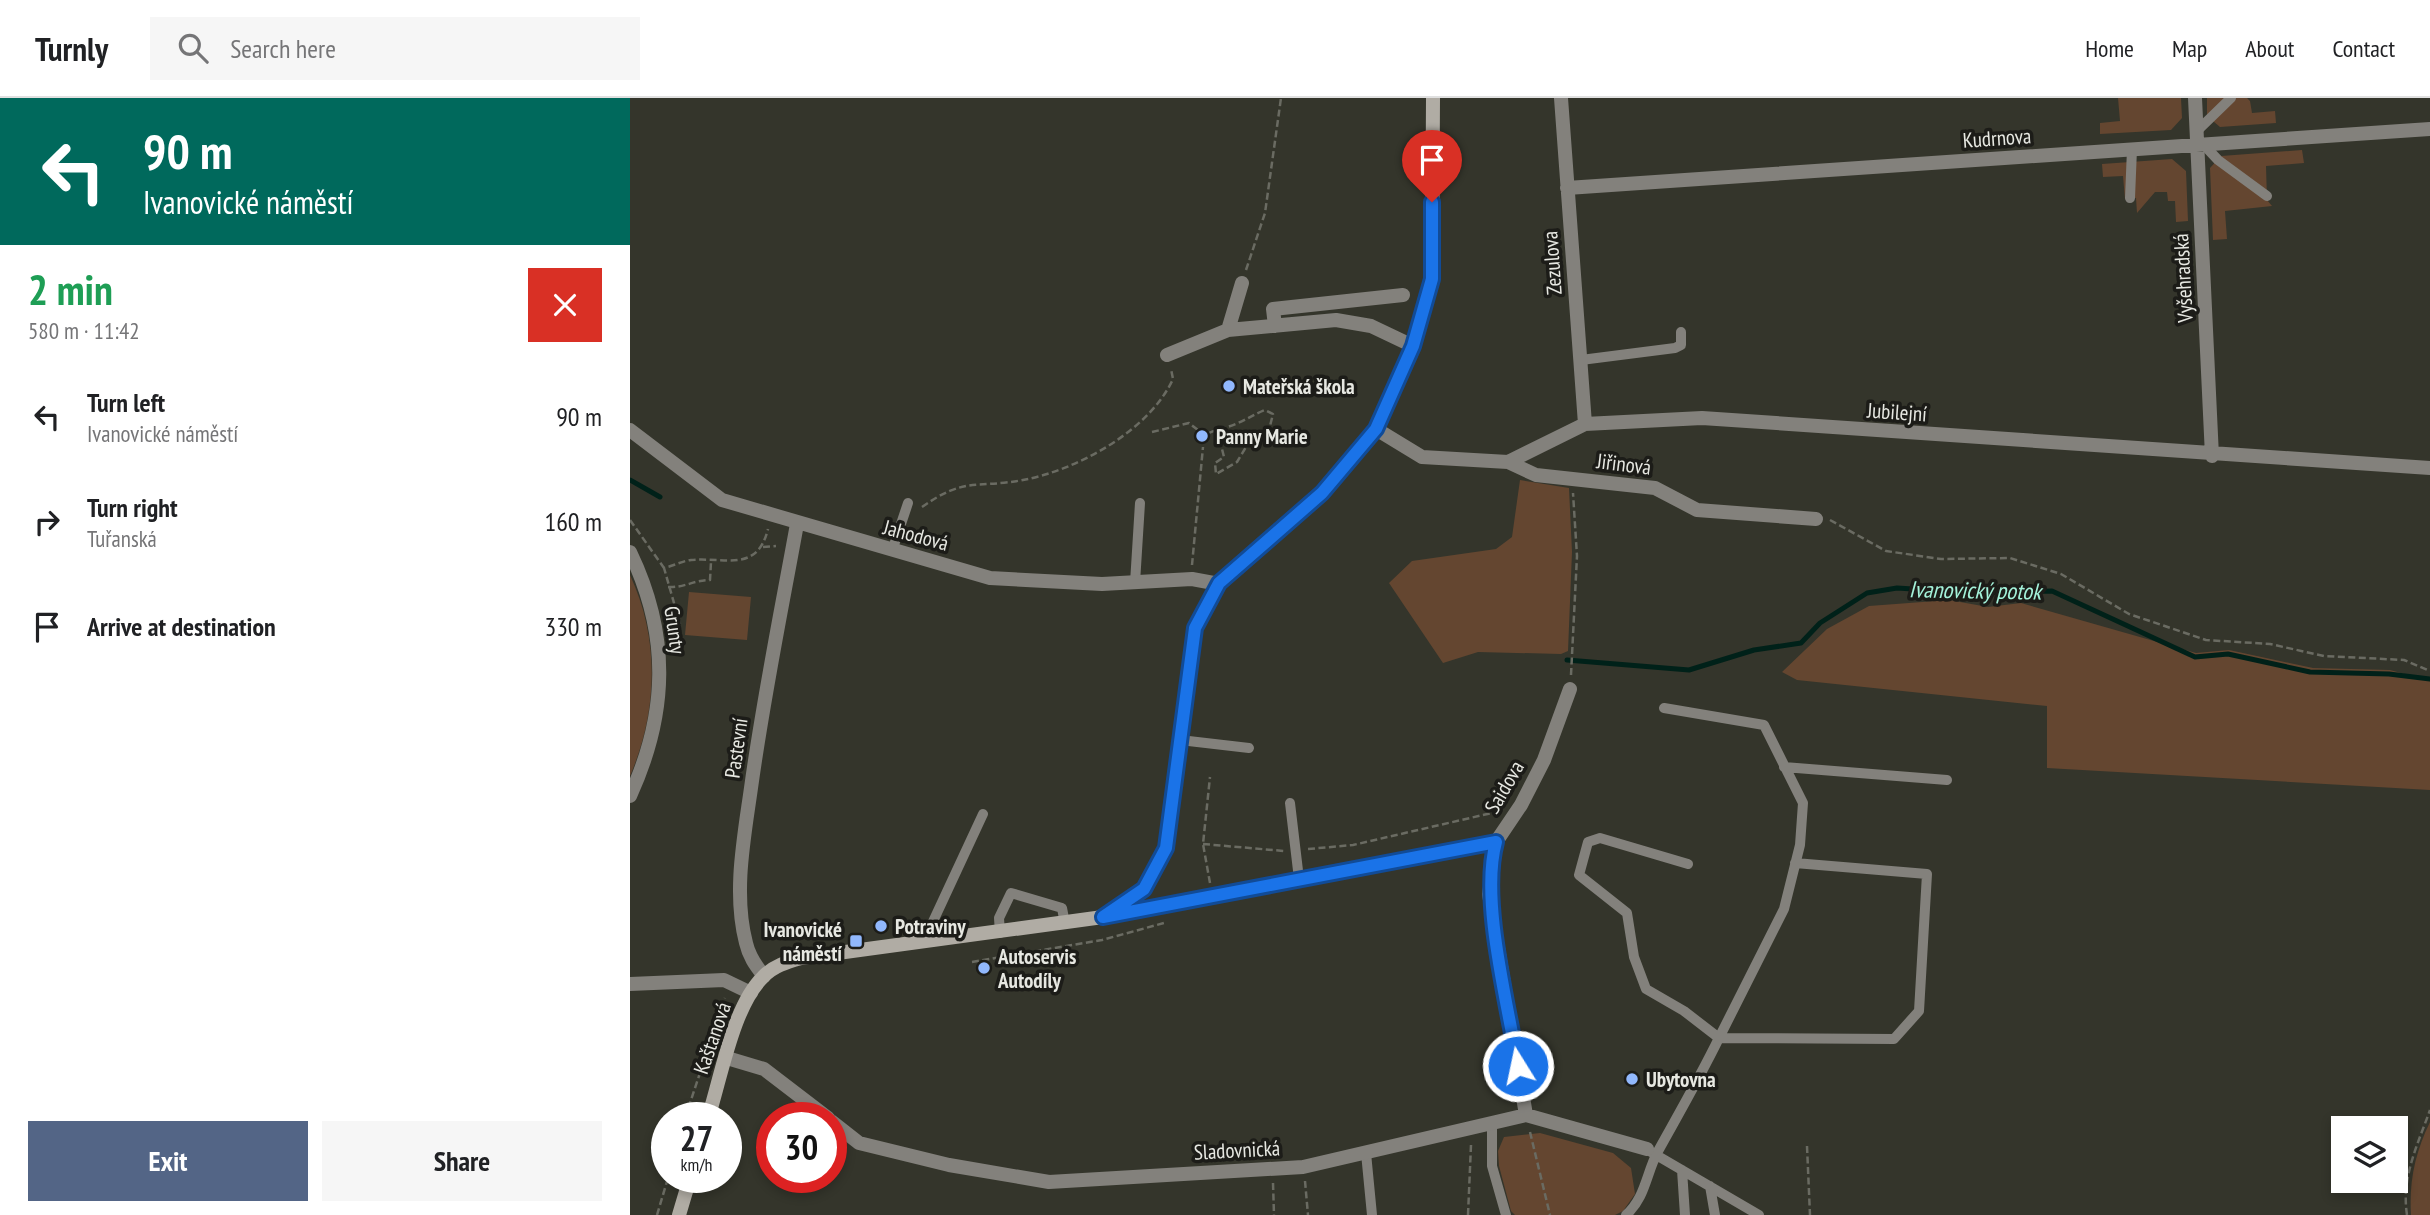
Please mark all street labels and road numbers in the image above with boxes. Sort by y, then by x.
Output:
street label: Kudrnova [1962,122,2032,154]
street label: Zezulova [1536,230,1568,296]
street label: Vyšehradská [2167,233,2199,324]
street label: Jubilejní [1865,396,1928,428]
street label: Jiřinová [1594,447,1653,481]
street label: Jahodová [880,513,952,557]
street label: Grunty [658,604,692,656]
street label: Pastevní [718,716,754,780]
street label: Saidova [1478,756,1530,818]
street label: Kaštanová [687,999,737,1077]
street label: Sladovnická [1193,1134,1281,1166]

